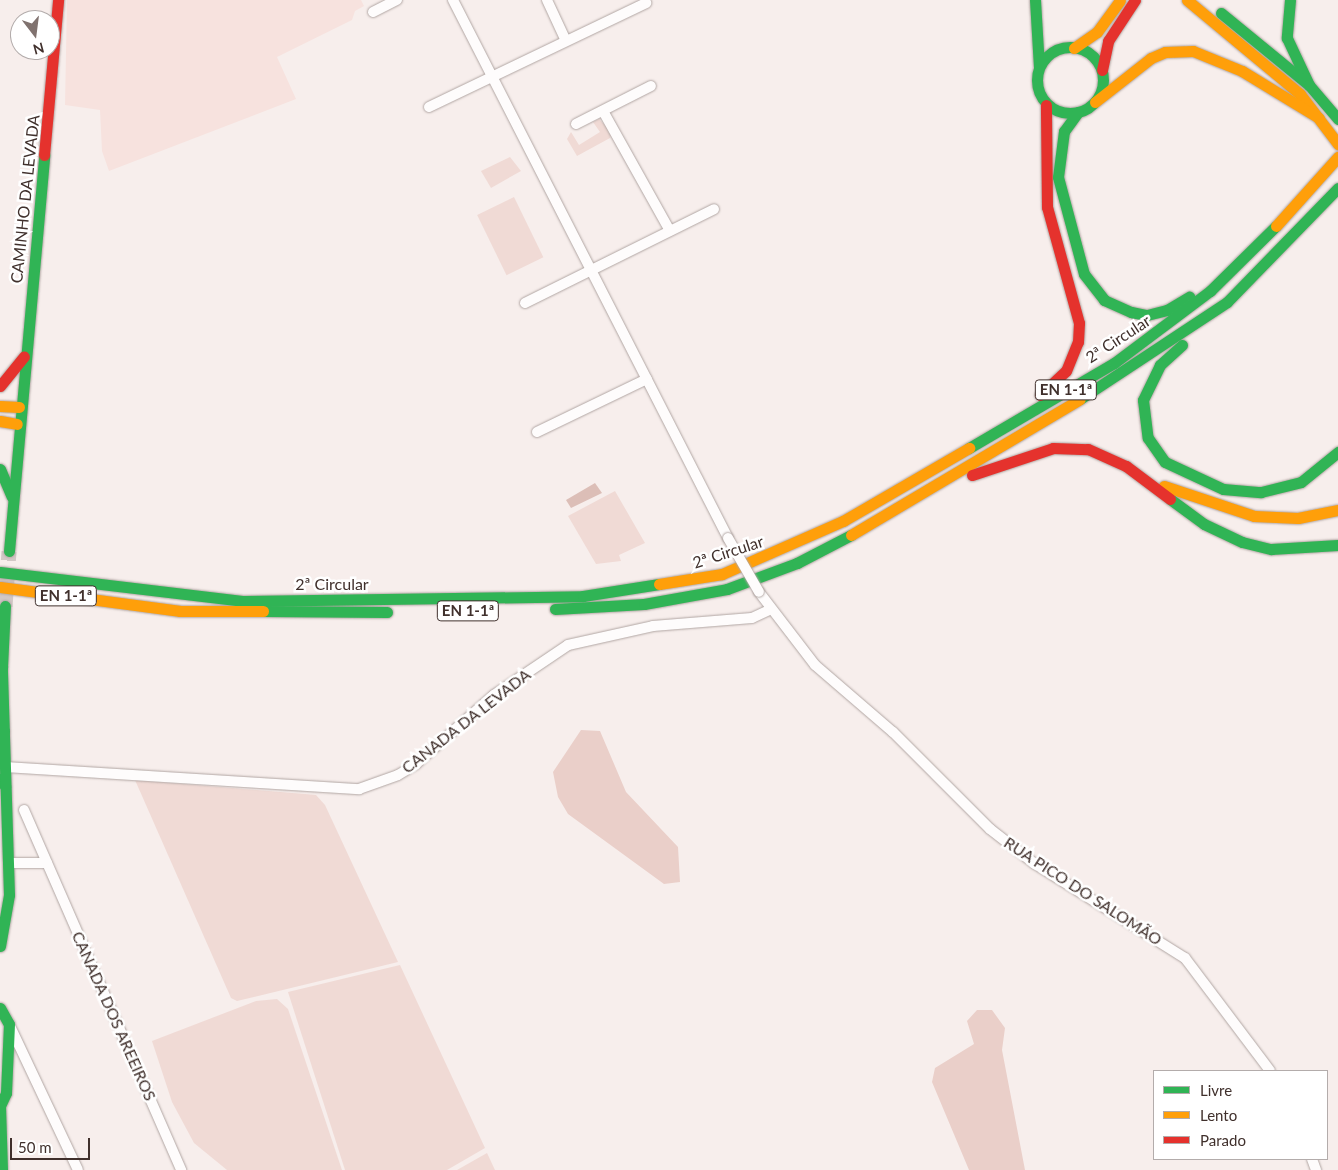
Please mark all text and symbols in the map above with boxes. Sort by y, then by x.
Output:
north arrow [10,10,60,60]
text: N [31,39,46,59]
street label: CAMINHO DA LEVADA [7,114,43,284]
street label: 2ª Circular [1082,311,1154,367]
road number: EN 1-1ª [1035,378,1097,402]
street label: 2ª Circular [690,532,766,572]
street label: 2ª Circular [295,574,369,594]
road number: EN 1-1ª [35,584,97,608]
road number: EN 1-1ª [437,598,499,624]
street label: CANADA DA LEVADA [397,664,535,778]
street label: RUA PICO DO SALOMÃO [1000,833,1166,949]
street label: CANADA DOS AREEIROS [68,928,160,1104]
legend [1153,1070,1328,1160]
text: Livre [1200,1081,1232,1099]
text: Lento [1200,1106,1237,1124]
scale bar [12,1128,92,1160]
text: Parado [1200,1131,1246,1149]
text: 50 m [18,1138,52,1156]

